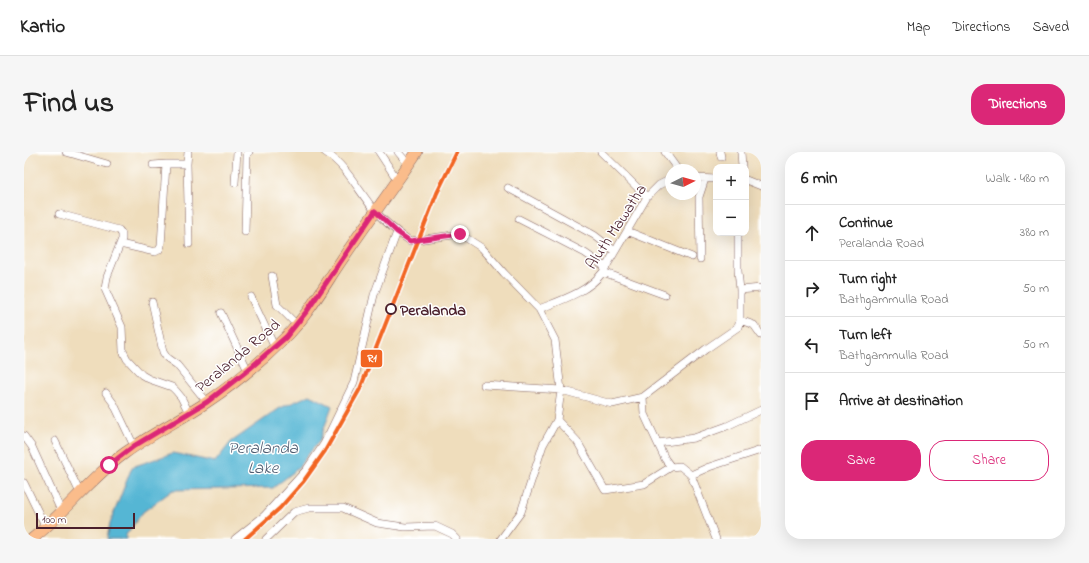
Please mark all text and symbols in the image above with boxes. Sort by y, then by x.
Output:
text: Kartio [20,14,65,41]
text: Map [907,17,930,38]
text: Directions [952,17,1010,38]
text: Saved [1032,17,1069,38]
text: Find us [24,84,114,125]
button: Directions [971,84,1065,125]
north arrow [665,164,701,200]
map controls [713,164,749,236]
button: + [713,164,749,200]
text: 6 min [801,166,837,191]
text: Walk · 480 m [986,169,1049,188]
street label: Aluth Mawatha [580,180,653,275]
button: − [713,200,749,236]
text: Continue [839,212,893,234]
icon: ahead [801,222,823,244]
text: 380 m [1020,223,1049,242]
route end [451,225,469,243]
text: Peralanda Road [839,234,924,253]
text: Turn right [839,268,897,290]
icon: right [801,278,823,300]
text: 50 m [1023,279,1049,298]
text: Bathgammulla Road [839,290,949,309]
place label: Peralanda [400,299,466,323]
marker: Peralanda [385,303,397,315]
street label: Peralanda Road [190,314,286,399]
text: Turn left [839,324,892,346]
icon: left [801,334,823,356]
text: 50 m [1023,335,1049,354]
text: Bathgammulla Road [839,346,949,365]
line badge: R1 [360,349,383,368]
text: R1 [366,351,377,367]
icon: arrive [801,390,823,412]
text: Arrive at destination [839,390,963,412]
water label: Peralanda Lake [228,436,299,481]
button: Save [801,440,921,481]
button: Share [929,440,1049,481]
route start [100,456,118,474]
scale bar [36,511,135,530]
text: 100 m [42,512,66,528]

